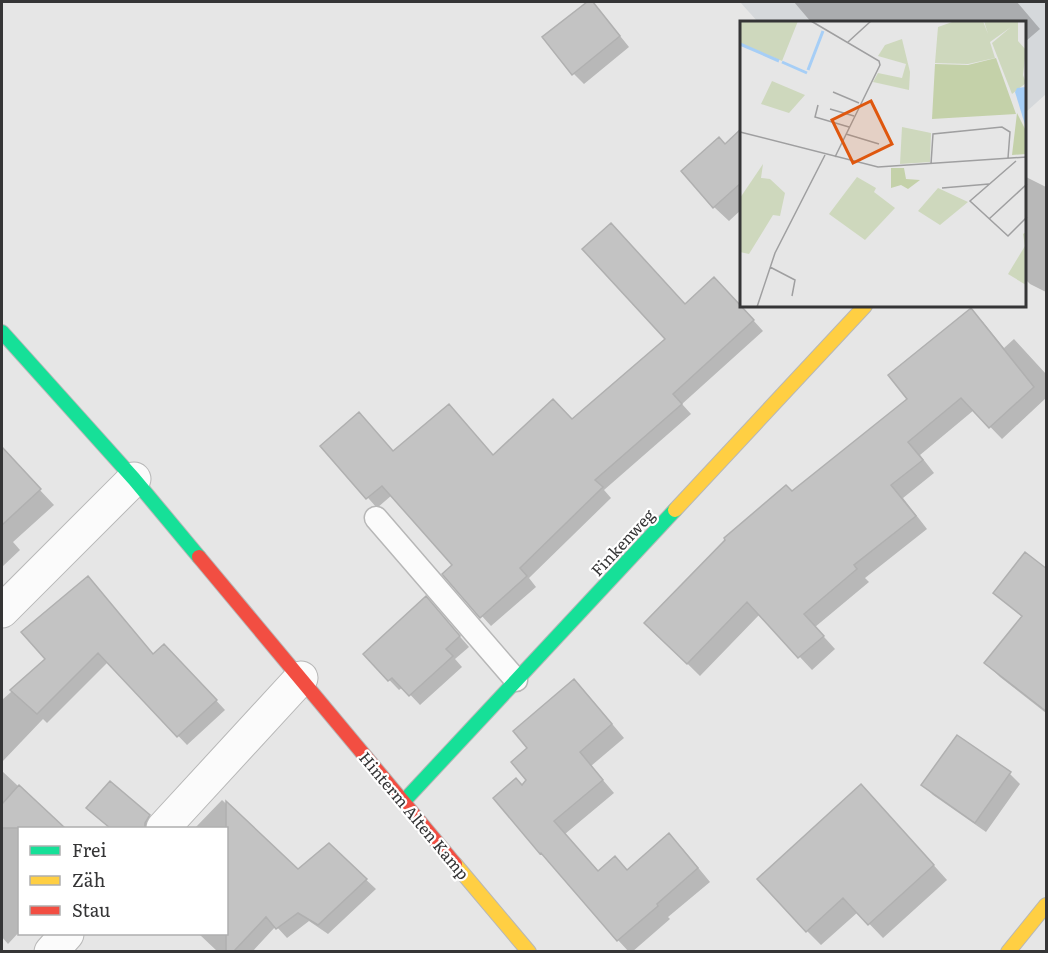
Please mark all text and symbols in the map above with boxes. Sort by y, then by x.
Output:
inset map [740,21,1027,308]
street label: Finkenweg [585,503,660,581]
street label: Hinterm Alten Kamp [354,746,476,884]
legend [18,827,228,935]
text: Frei [72,836,106,863]
text: Zäh [72,866,106,893]
text: Stau [72,896,110,923]

